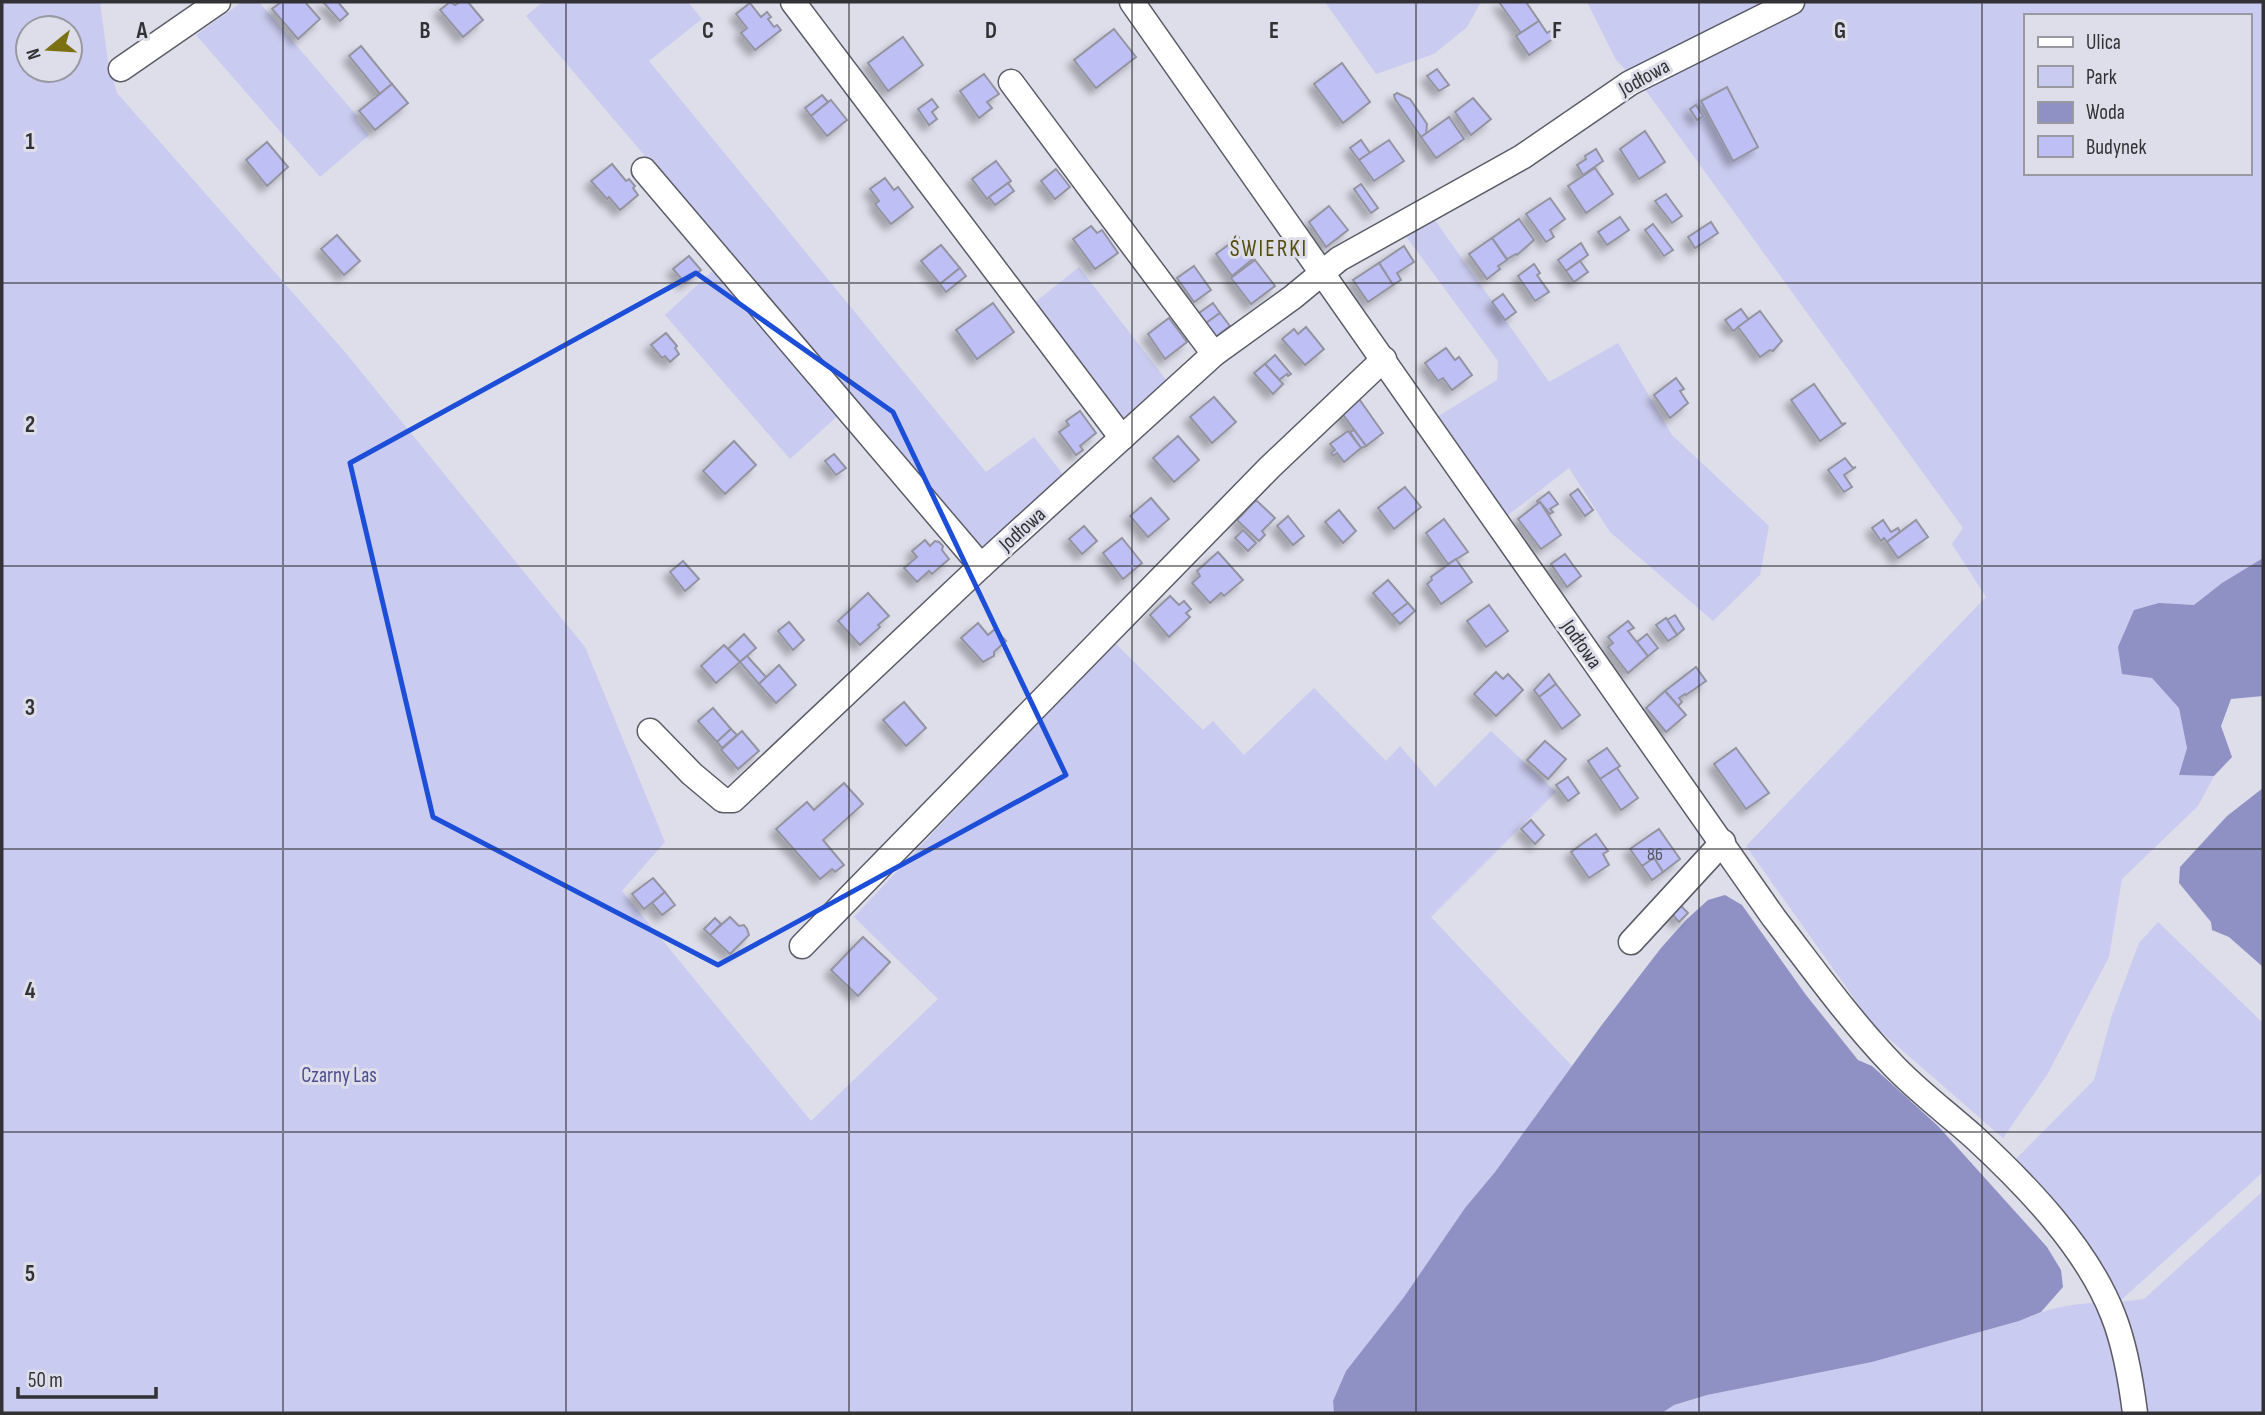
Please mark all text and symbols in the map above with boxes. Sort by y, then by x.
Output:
north arrow [14,14,84,84]
legend [2024,14,2251,175]
text: A [136,17,149,45]
text: B [420,17,431,45]
text: C [702,17,714,45]
text: D [985,17,997,45]
text: E [1269,17,1279,45]
text: F [1552,17,1562,45]
text: G [1834,17,1846,45]
text: Ulica [2086,30,2121,55]
text: N [22,45,47,62]
street label: Jodłowa [1614,53,1674,102]
text: Park [2086,65,2117,90]
text: Woda [2086,100,2125,125]
text: 1 [25,128,35,156]
text: Budynek [2086,135,2146,160]
district label: ŚWIERKI [1230,235,1308,263]
text: 2 [25,411,35,439]
street label: Jodłowa [993,502,1051,557]
street label: Jodłowa [1555,614,1607,674]
text: 3 [25,694,35,722]
house number: 86 [1647,844,1663,865]
text: 4 [25,977,36,1005]
park label: Czarny Las [301,1063,377,1088]
text: 5 [25,1260,35,1288]
scale bar [18,1356,156,1400]
text: 50 m [28,1368,63,1393]

